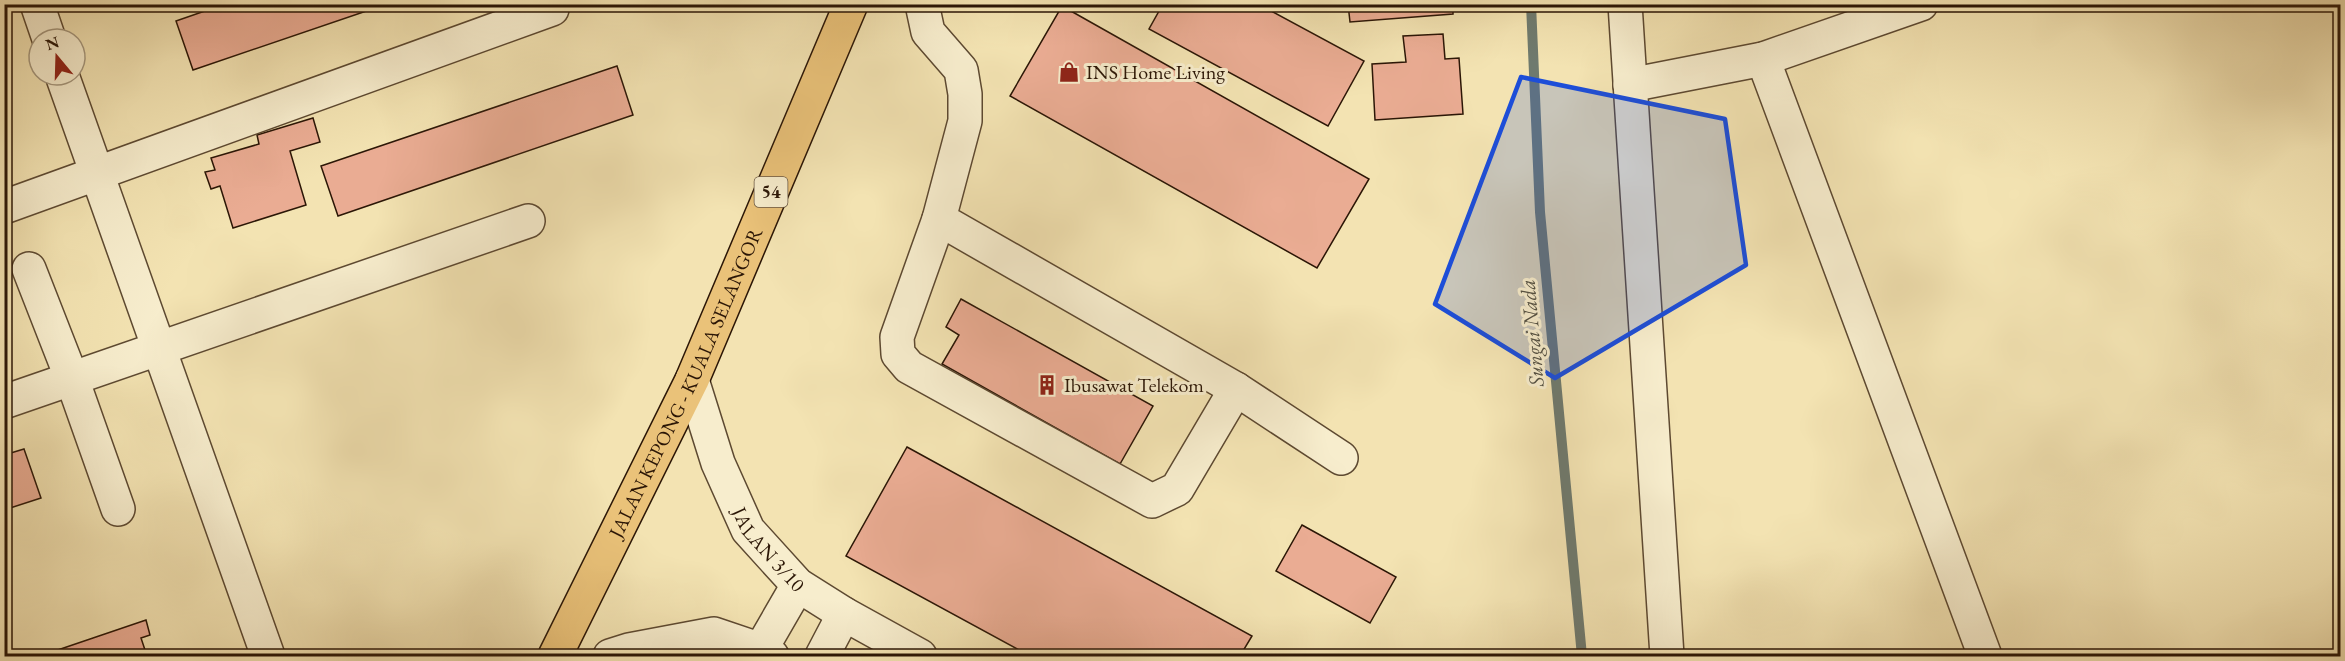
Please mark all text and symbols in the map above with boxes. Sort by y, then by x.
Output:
north arrow [27,27,87,87]
text: N [43,31,62,55]
place label: INS Home Living [1086,59,1225,85]
shop icon: INS Home Living [1057,60,1081,84]
road number: 54 [754,177,788,207]
street label: JALAN KEPONG - KUALA SELANGOR [602,223,768,544]
water label: Sungai Nada [1513,278,1550,389]
place label: Ibusawat Telekom [1064,372,1204,398]
building icon: Ibusawat Telekom [1035,373,1059,397]
street label: JALAN 3/10 [726,501,811,598]

